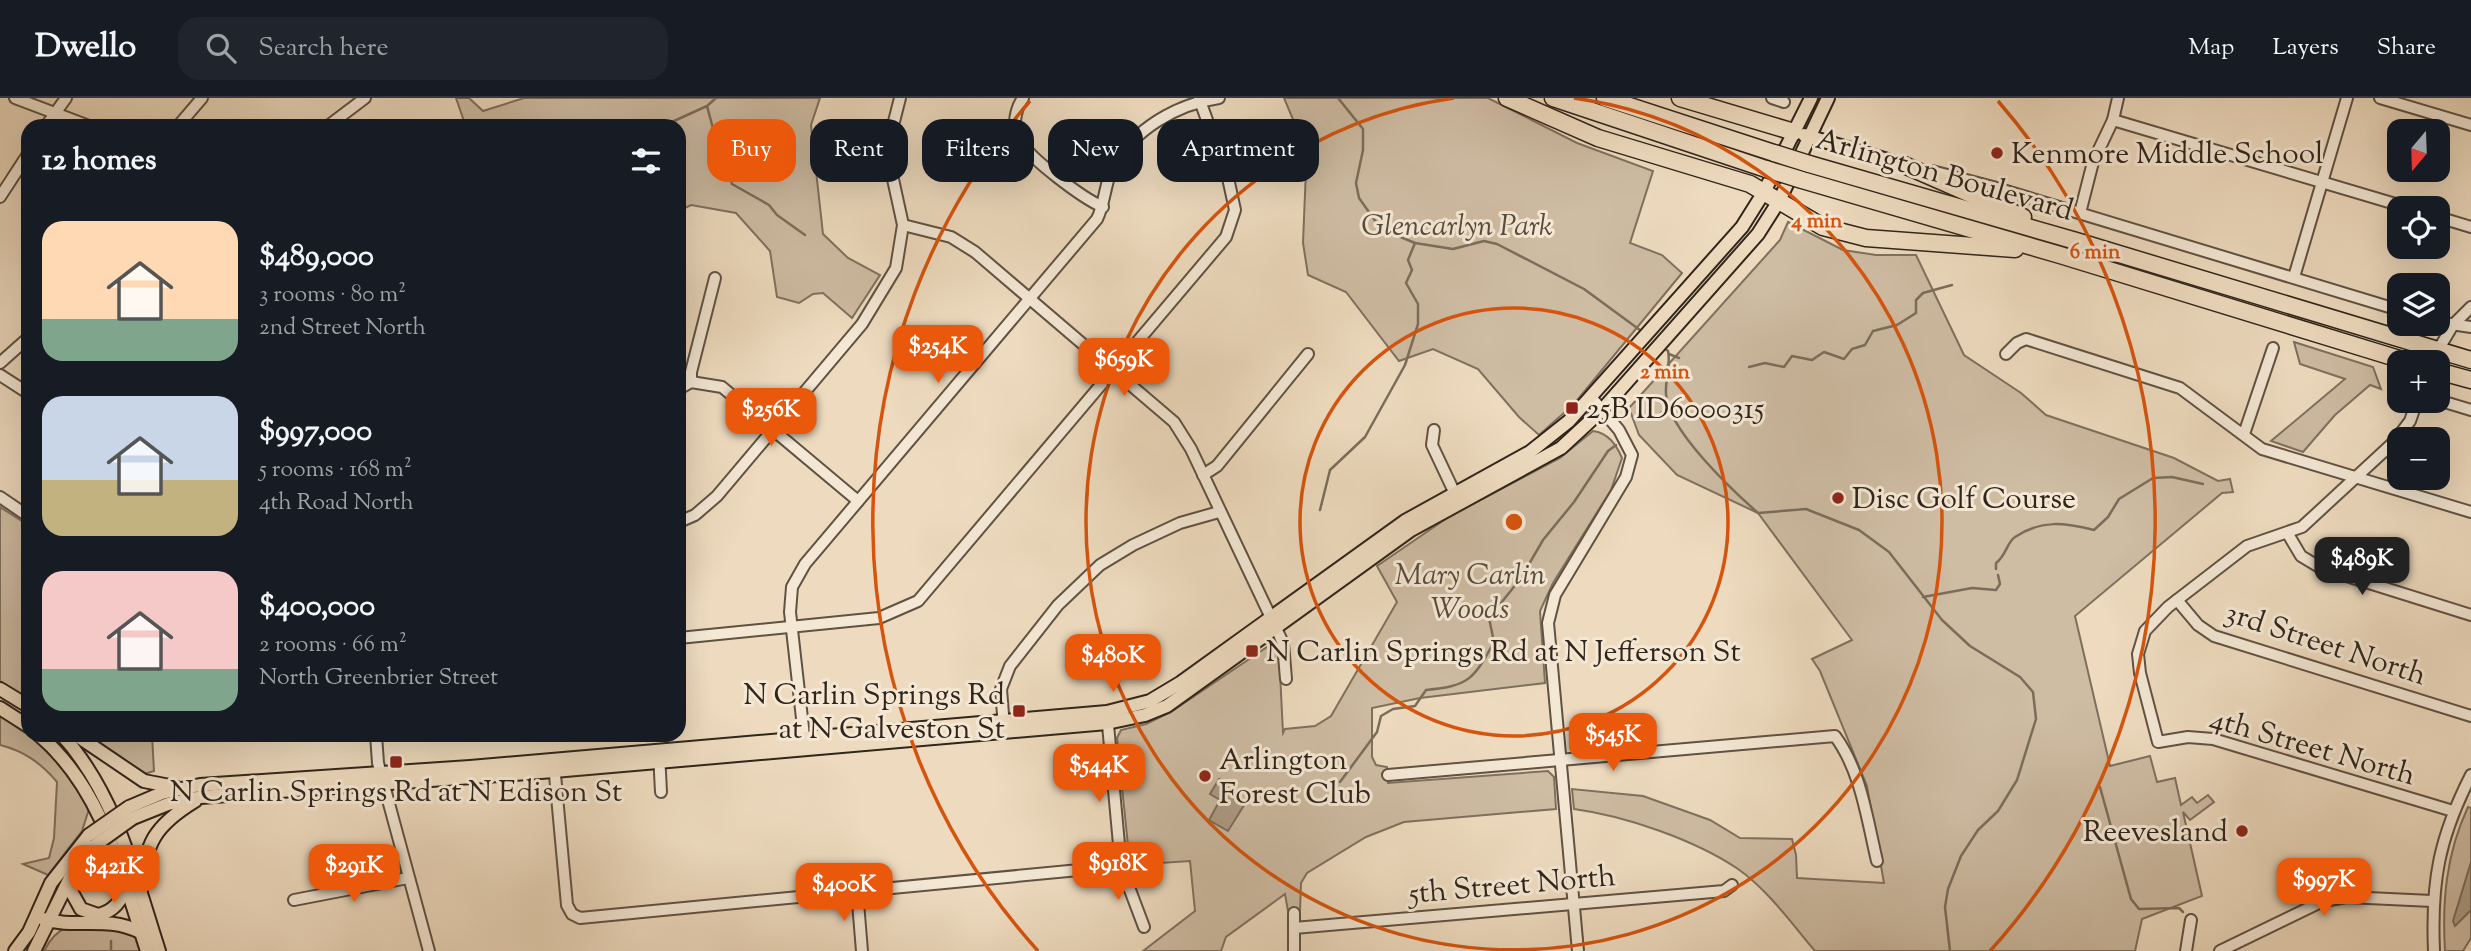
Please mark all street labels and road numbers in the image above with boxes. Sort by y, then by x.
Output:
street label: Arlington Boulevard [1810,119,2078,234]
street label: 3rd Street North [2219,593,2432,698]
street label: 4th Street North [2204,699,2421,798]
street label: 5th Street North [1405,856,1618,917]

